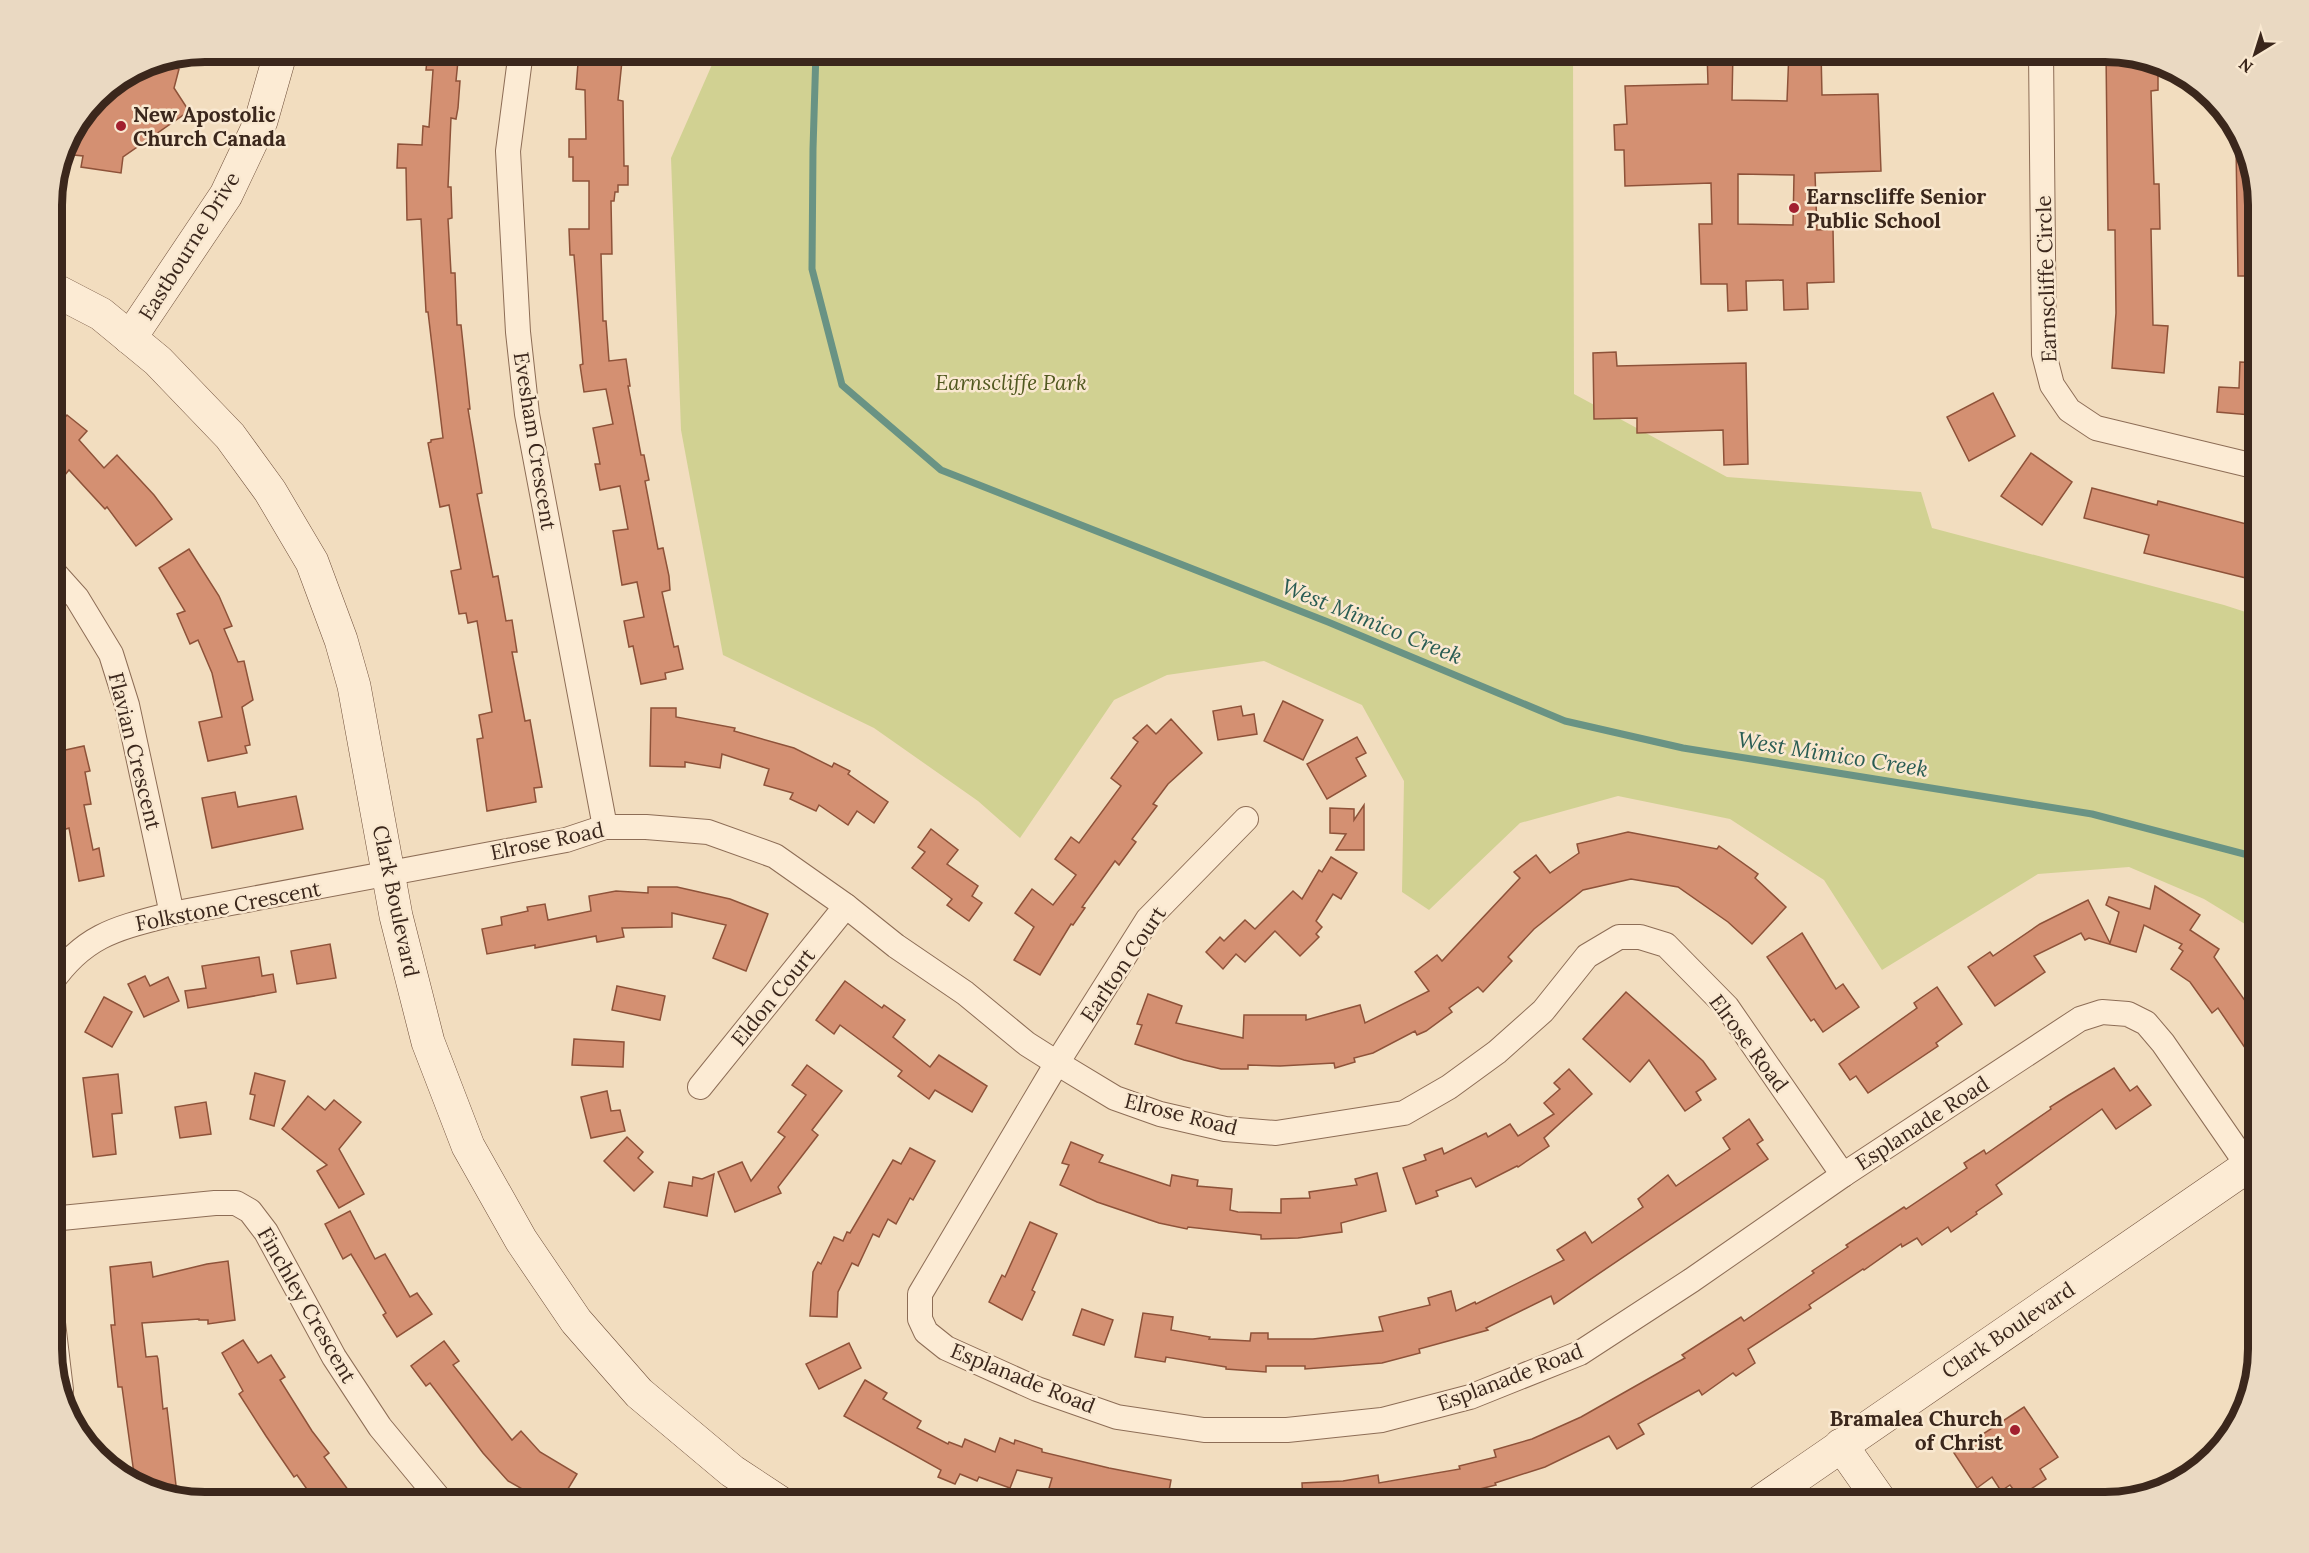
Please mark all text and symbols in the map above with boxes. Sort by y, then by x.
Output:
north arrow [2225,24,2285,84]
text: N [2235,54,2257,78]
place label: New Apostolic Church Canada [133,101,286,152]
marker: New Apostolic Church Canada [114,119,128,133]
street label: Eastbourne Drive [132,167,246,325]
place label: Earnscliffe Senior Public School [1806,183,1986,234]
street label: Earnscliffe Circle [2030,195,2062,363]
marker: Earnscliffe Senior Public School [1787,201,1801,215]
street label: Evesham Crescent [508,350,563,533]
park label: Earnscliffe Park [935,369,1087,396]
water label: West Mimico Creek [1277,572,1467,670]
street label: Flavian Crescent [102,669,168,833]
water label: West Mimico Creek [1736,725,1930,783]
street label: Elrose Road [488,816,606,866]
street label: Clark Boulevard [367,823,425,979]
street label: Folkstone Crescent [133,875,324,937]
street label: Earlton Court [1074,900,1172,1027]
street label: Eldon Court [725,942,821,1052]
street label: Elrose Road [1704,989,1794,1097]
street label: Esplanade Road [1850,1070,1994,1176]
street label: Elrose Road [1122,1087,1240,1141]
street label: Finchley Crescent [251,1222,363,1388]
street label: Clark Boulevard [1936,1276,2080,1384]
street label: Esplanade Road [947,1337,1099,1419]
street label: Esplanade Road [1433,1337,1587,1417]
place label: Bramalea Church of Christ [1829,1405,2003,1456]
marker: Bramalea Church of Christ [2008,1423,2022,1437]

